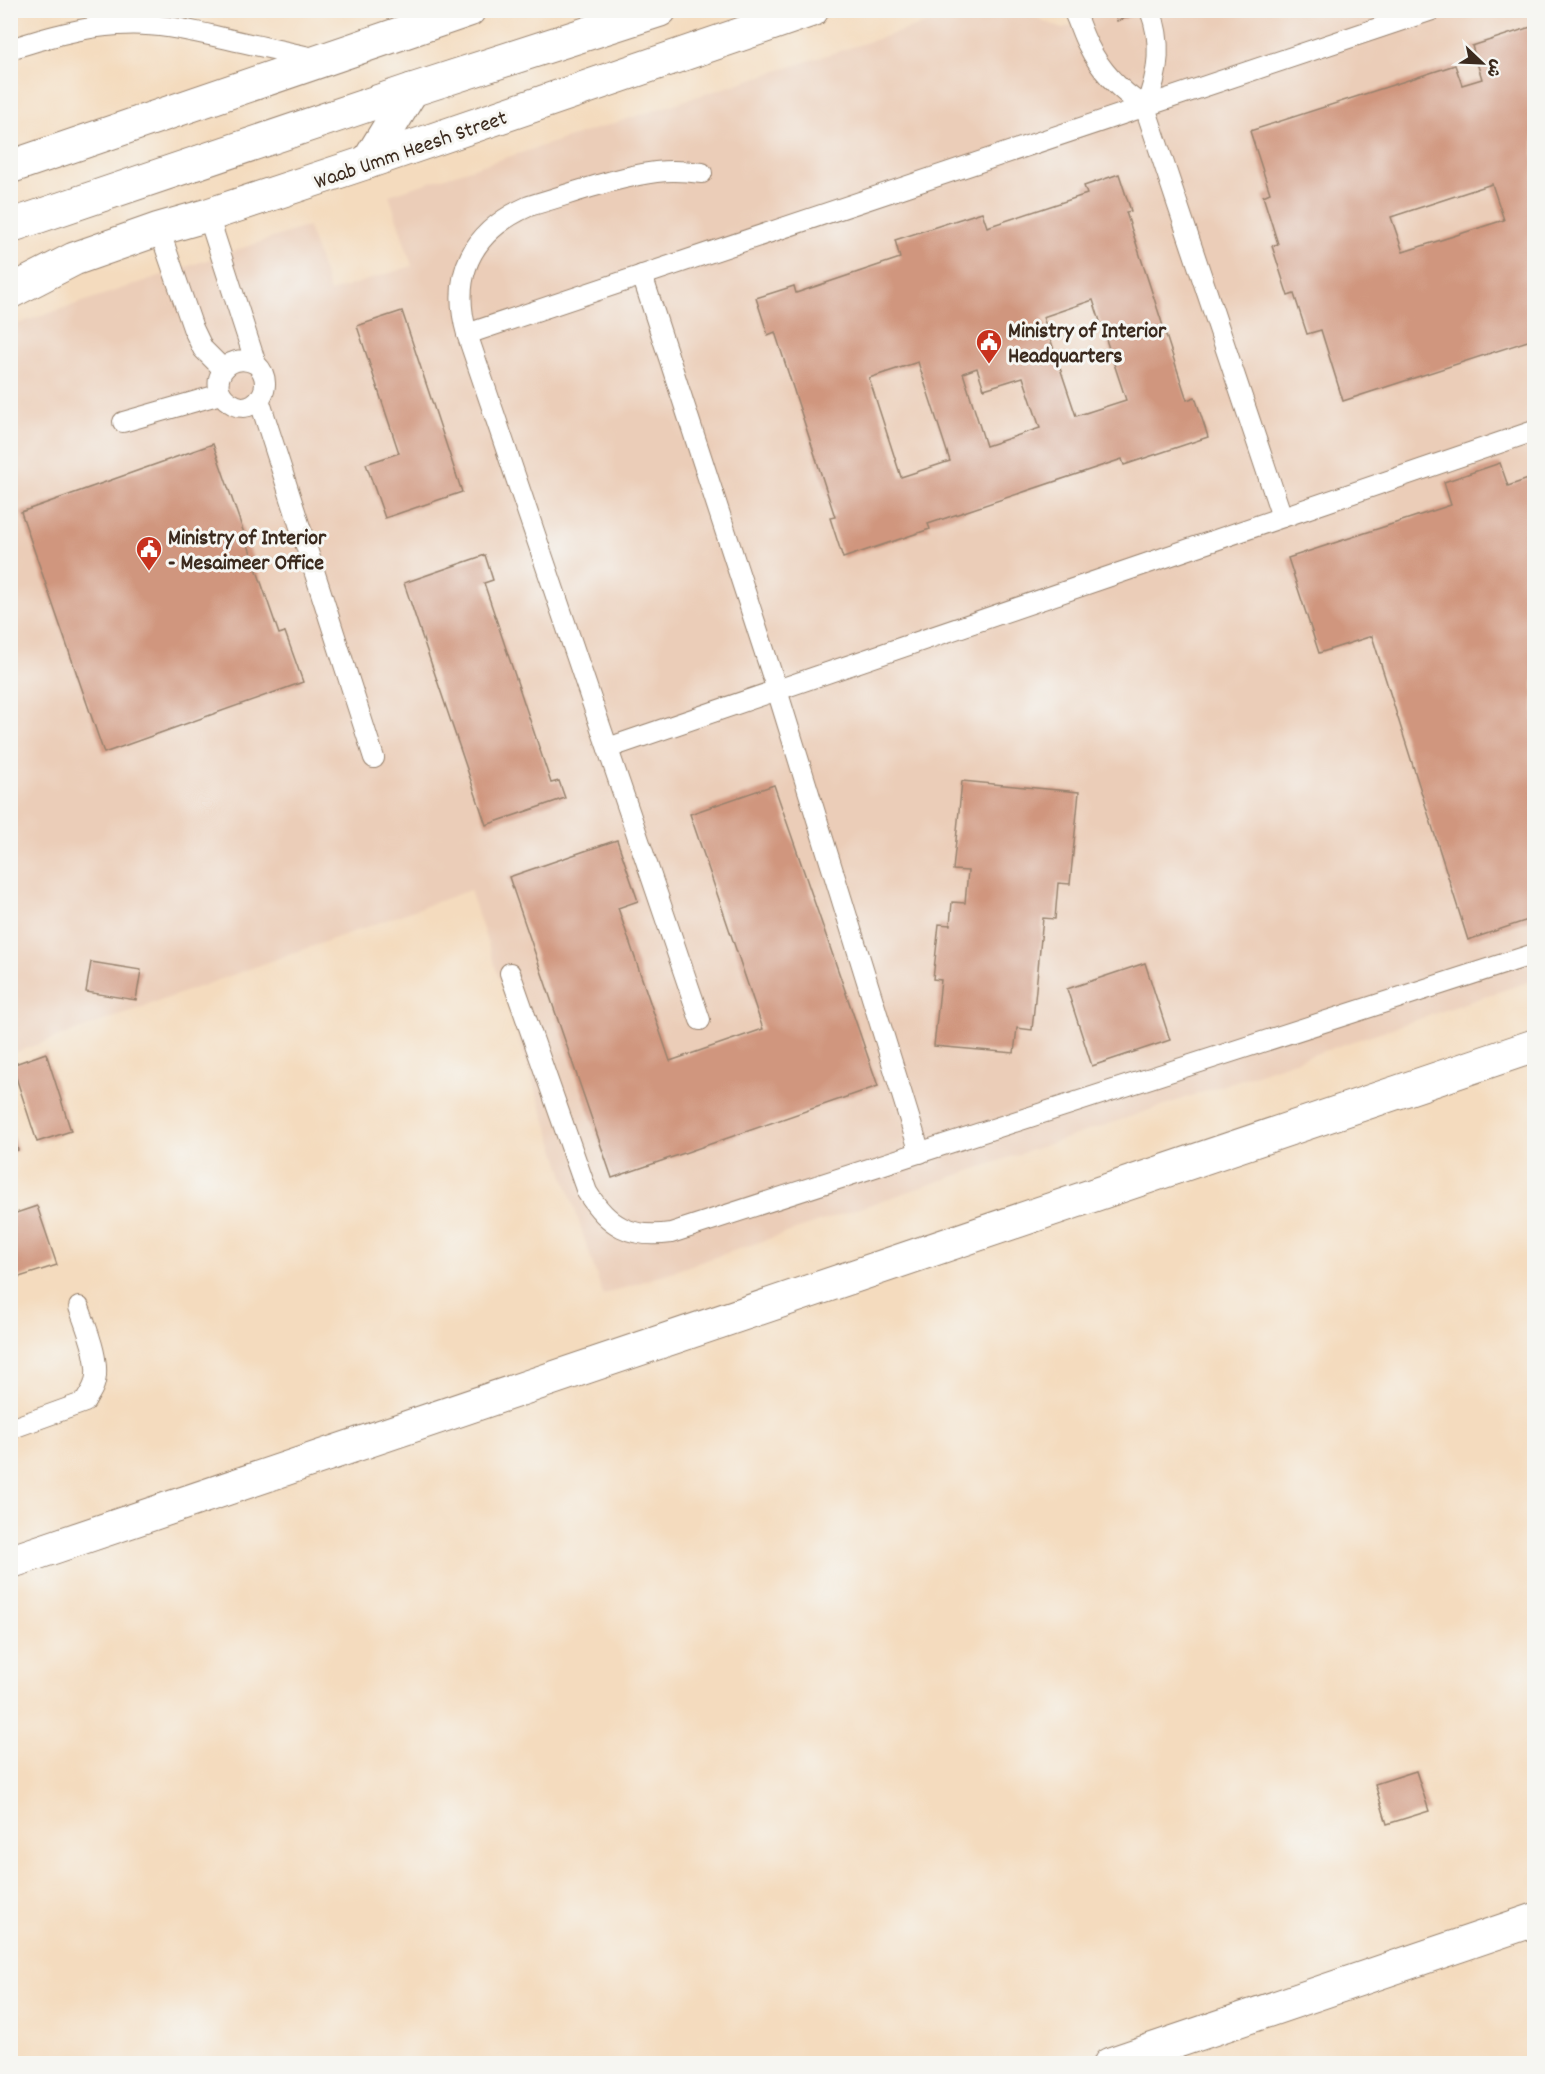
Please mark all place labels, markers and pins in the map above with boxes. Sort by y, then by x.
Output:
place label: Ministry of Interior Headquarters [1008,317,1167,373]
public building icon: Ministry of Interior Headquarters [974,327,1004,365]
place label: Ministry of Interior - Mesaimeer Office [168,524,327,580]
public building icon: Ministry of Interior - Mesaimeer Office [134,534,164,572]

